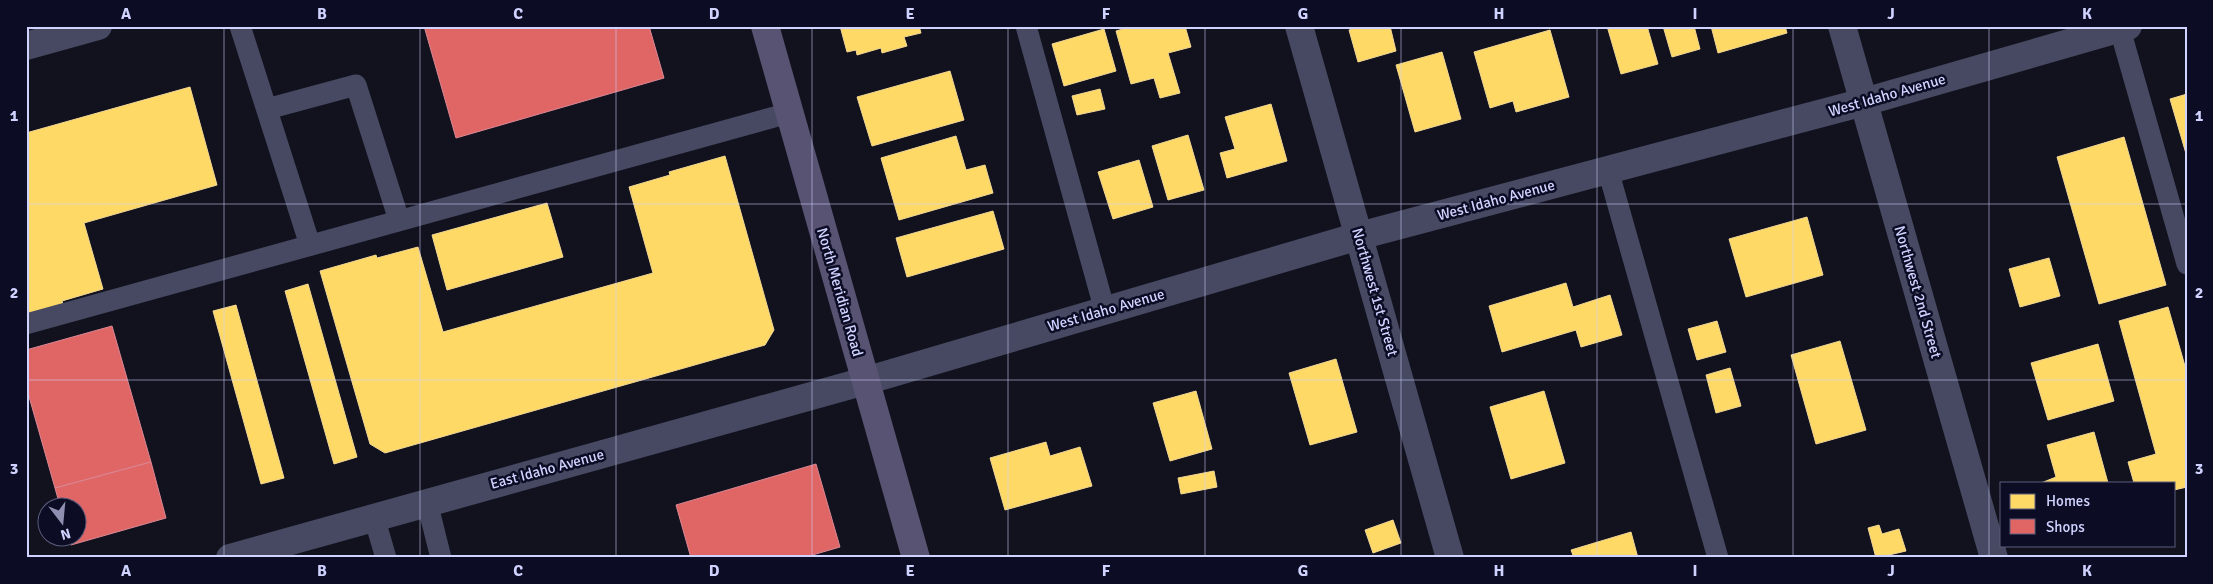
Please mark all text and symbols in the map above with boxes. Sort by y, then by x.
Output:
text: A [121,4,132,24]
text: B [317,4,327,24]
text: C [513,4,523,24]
text: D [709,4,720,24]
text: E [905,4,915,24]
text: F [1102,4,1111,24]
text: G [1298,4,1308,24]
text: H [1494,4,1504,24]
text: I [1692,4,1698,24]
text: J [1887,4,1895,24]
text: K [2082,4,2092,24]
street label: West Idaho Avenue [1826,70,1948,120]
text: 1 [10,106,19,126]
text: 1 [2195,106,2204,126]
street label: West Idaho Avenue [1435,176,1557,224]
street label: Northwest 2nd Street [1890,224,1946,360]
street label: North Meridian Road [813,226,867,359]
street label: Northwest 1st Street [1348,226,1402,358]
text: 2 [10,283,18,303]
text: 2 [2195,283,2203,303]
street label: West Idaho Avenue [1045,285,1167,335]
street label: East Idaho Avenue [488,445,606,493]
text: 3 [10,459,18,479]
text: 3 [2195,459,2203,479]
legend [2000,482,2176,546]
text: Homes [2046,492,2090,510]
north arrow [38,496,88,546]
text: Shops [2046,518,2085,536]
text: N [58,525,72,544]
text: A [121,561,132,581]
text: B [317,561,327,581]
text: C [513,561,523,581]
text: D [709,561,720,581]
text: E [905,561,915,581]
text: F [1102,561,1111,581]
text: G [1298,561,1308,581]
text: H [1494,561,1504,581]
text: I [1692,561,1698,581]
text: J [1887,561,1895,581]
text: K [2082,561,2092,581]

